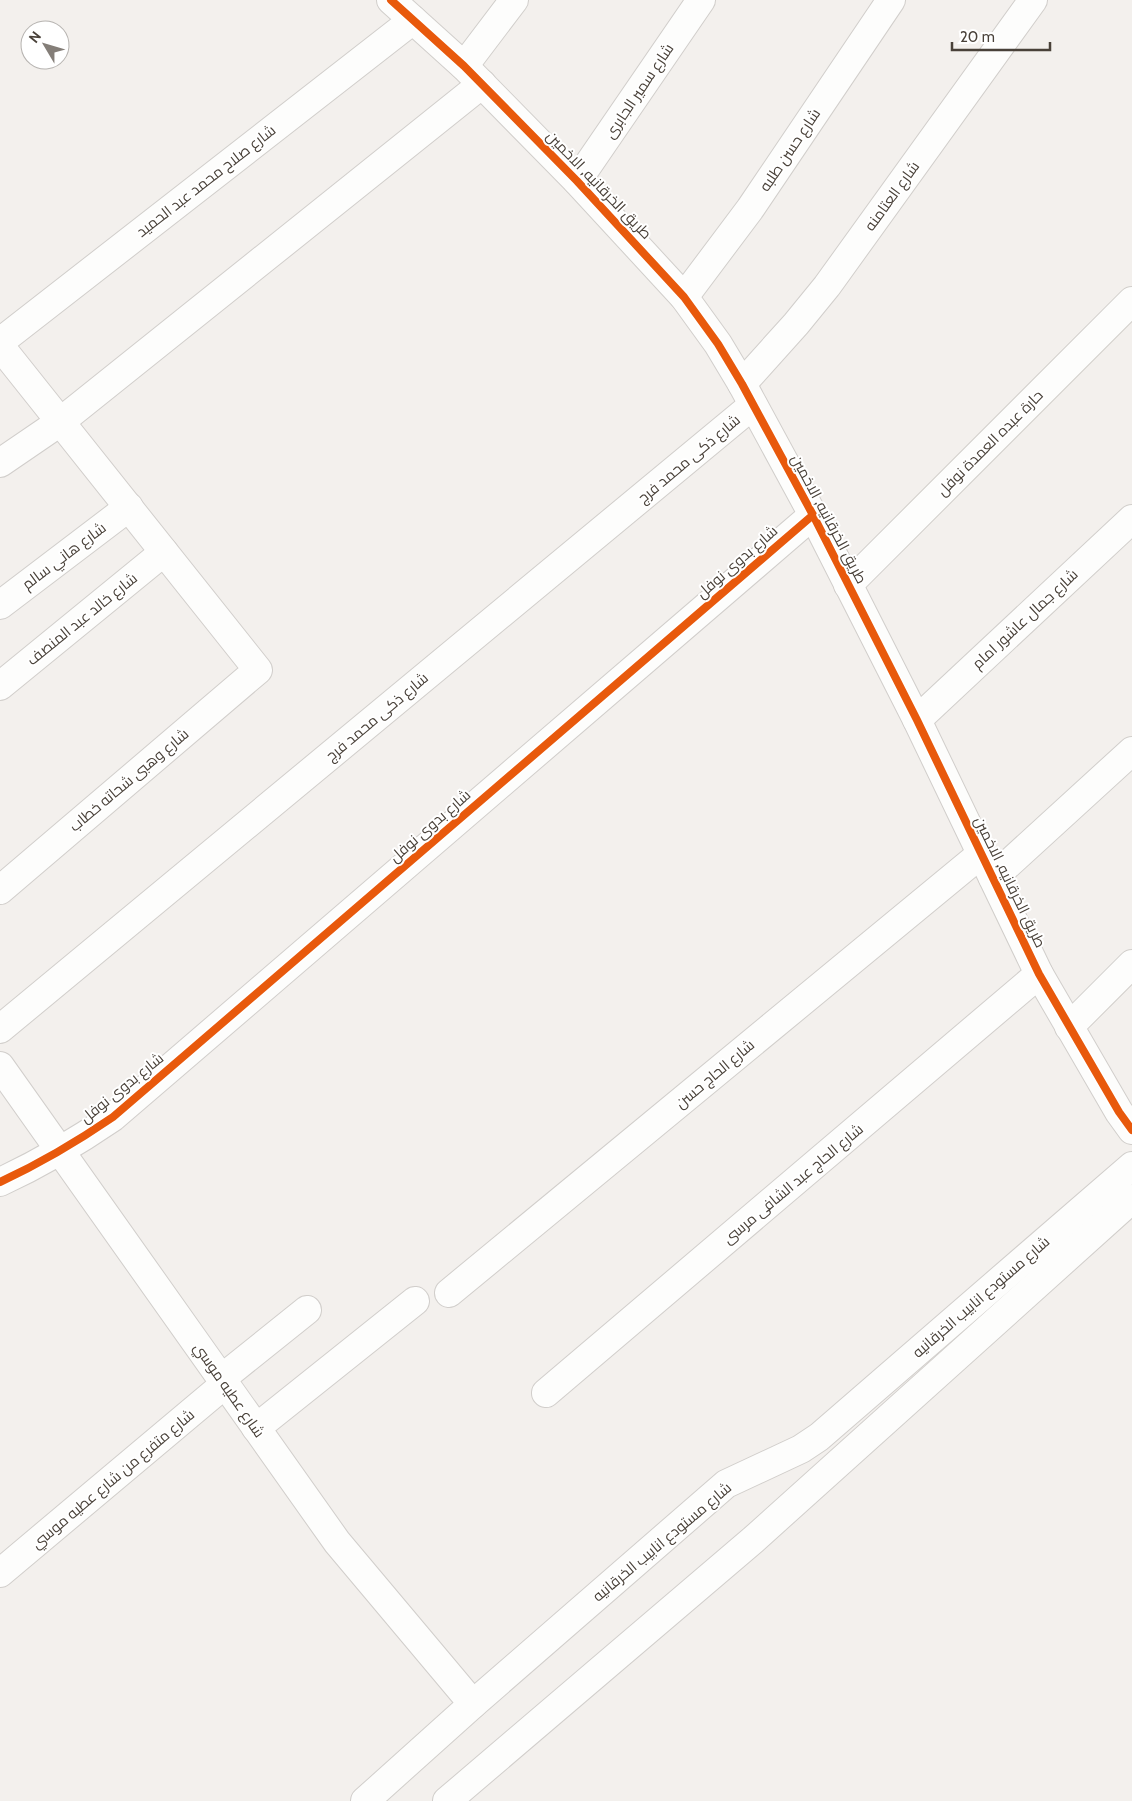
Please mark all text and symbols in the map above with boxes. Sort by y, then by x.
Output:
north arrow [20,20,70,70]
scale bar [952,20,1050,52]
text: N [25,28,45,46]
text: 20 m [960,28,995,46]
street label: شارع سمير الجابرى [601,40,679,143]
street label: شارع حسن طلبه [756,105,826,196]
street label: شارع صلاح محمد عبد الحميد [133,121,280,242]
street label: طريق الخرقانيه, الاخمين [542,127,655,244]
street label: شارع العتامنه [861,158,925,236]
street label: حارة عبده العمدة نوفل [933,386,1047,500]
street label: شارع ذكى محمد فرج [634,411,745,509]
street label: طريق الخرقانيه, الاخمين [786,451,871,587]
street label: شارع هاني سالم [19,519,111,596]
street label: شارع بدوى نوفل [693,522,783,604]
street label: شارع جمال عاشور امام [968,565,1083,674]
street label: شارع خالد عبد المنصف [23,569,142,671]
street label: شارع ذكى محمد فرج [322,669,433,767]
street label: شارع وهبى شحاته خطاب [66,725,194,837]
street label: شارع بدوى نوفل [386,786,476,868]
street label: طريق الخرقانيه, الاخمين [970,814,1050,951]
street label: شارع الحاج حسن [672,1036,759,1114]
street label: شارع بدوى نوفل [77,1049,168,1129]
street label: شارع الحاج عبد الشافى مرسى [719,1120,868,1249]
street label: شارع مستودع انابيب الخرقانيه [909,1233,1055,1363]
street label: شارع عطيه موسي [187,1339,268,1443]
street label: شارع متفرع من شارع عطيه موسي [28,1406,200,1555]
street label: شارع مستودع انابيب الخرقانيه [589,1479,736,1607]

